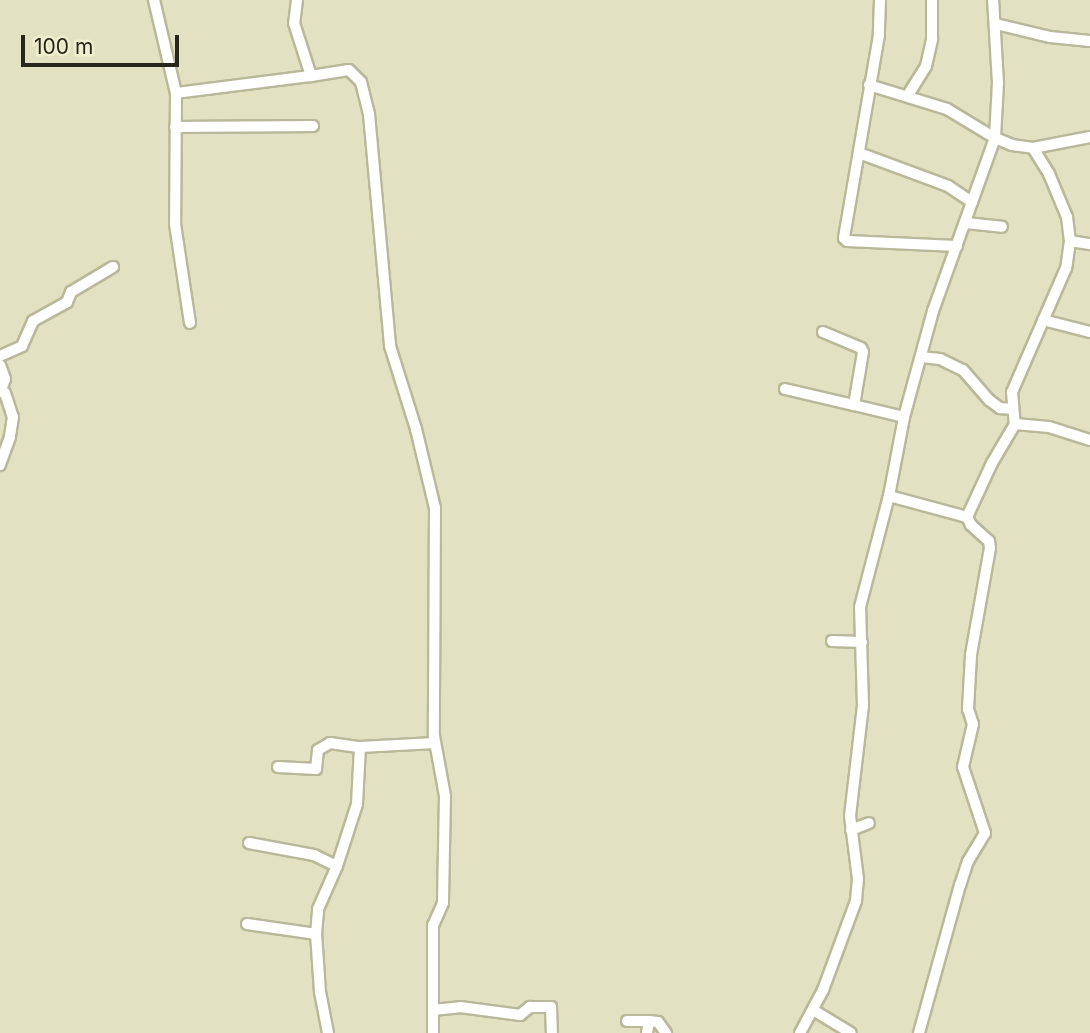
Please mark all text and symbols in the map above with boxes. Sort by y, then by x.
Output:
scale bar [24,21,182,65]
text: 100 m [34,34,93,59]

